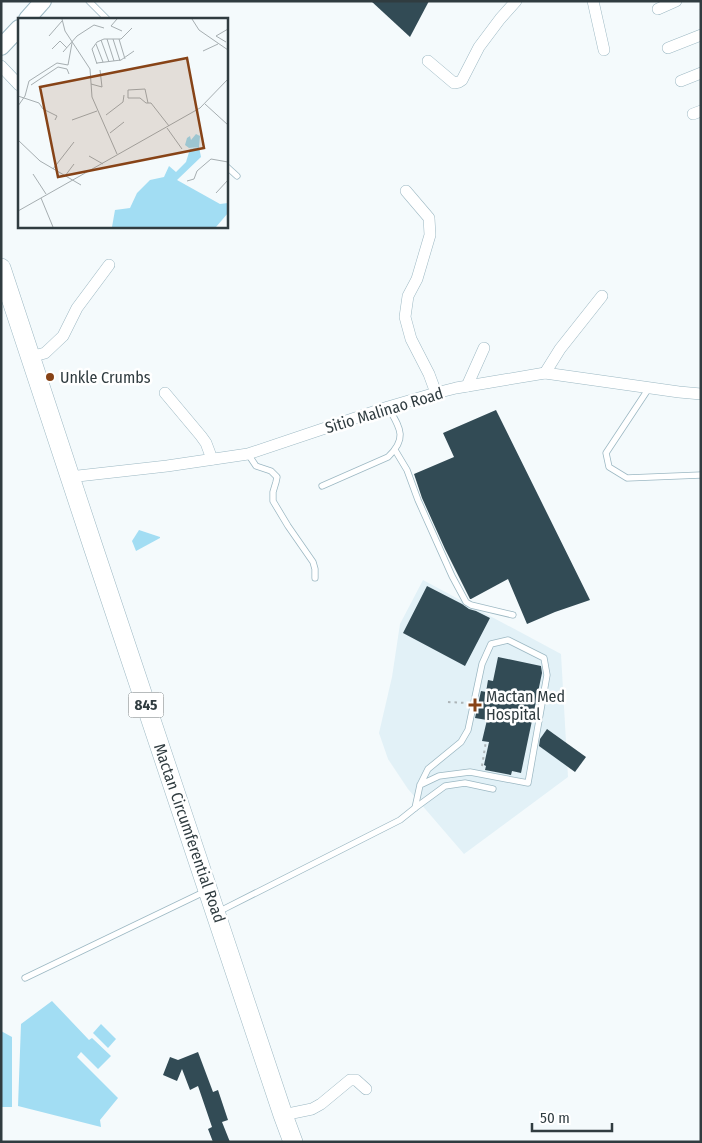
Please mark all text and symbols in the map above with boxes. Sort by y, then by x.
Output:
inset map [18,18,228,228]
place label: Unkle Crumbs [60,368,151,387]
marker: Unkle Crumbs [44,371,56,383]
street label: Sitio Malinao Road [323,384,445,437]
place label: Mactan Med Hospital [486,687,565,724]
road number: 845 [128,692,164,718]
marker: Mactan Med Hospital [468,698,482,712]
street label: Mactan Circumferential Road [150,741,229,925]
scale bar [532,1100,612,1132]
text: 50 m [540,1109,570,1127]

